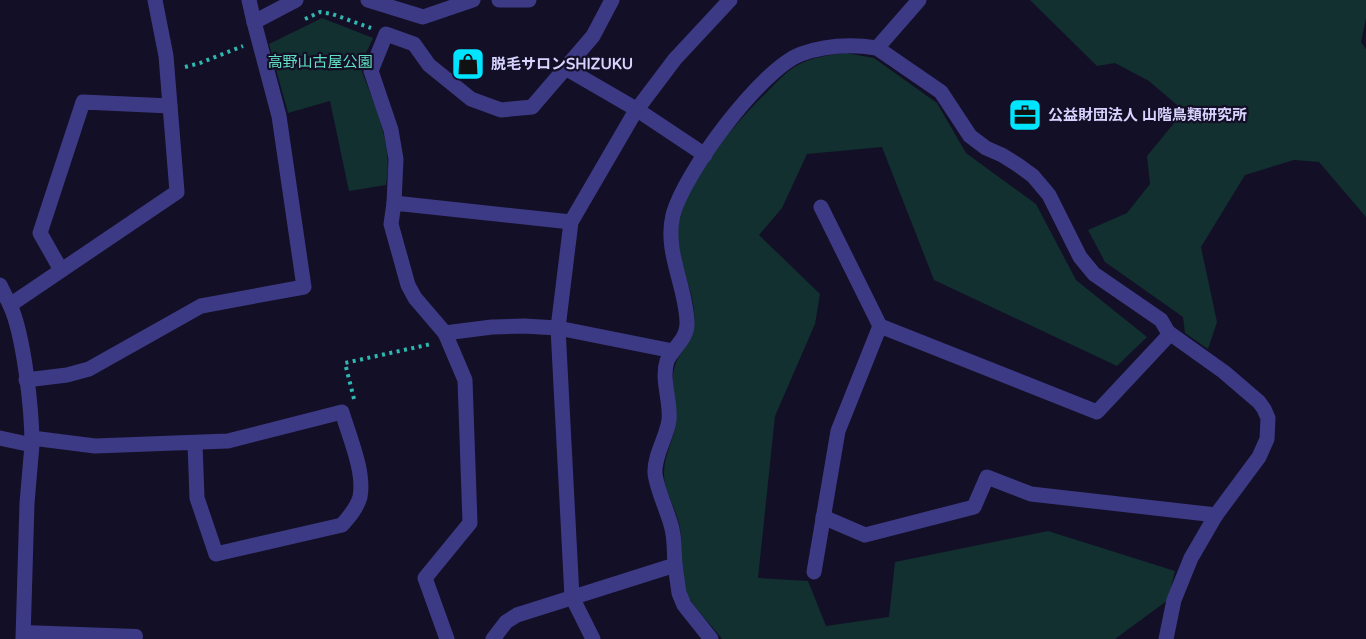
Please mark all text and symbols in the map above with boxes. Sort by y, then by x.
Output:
shop icon: 脱毛サロンSHIZUKU [450,46,486,82]
park label: 高野山古屋公園 [267,53,373,71]
place label: 脱毛サロンSHIZUKU [491,55,633,73]
office icon: 公益財団法人 山階鳥類研究所 [1007,97,1043,133]
place label: 公益財団法人 山階鳥類研究所 [1048,106,1247,124]

